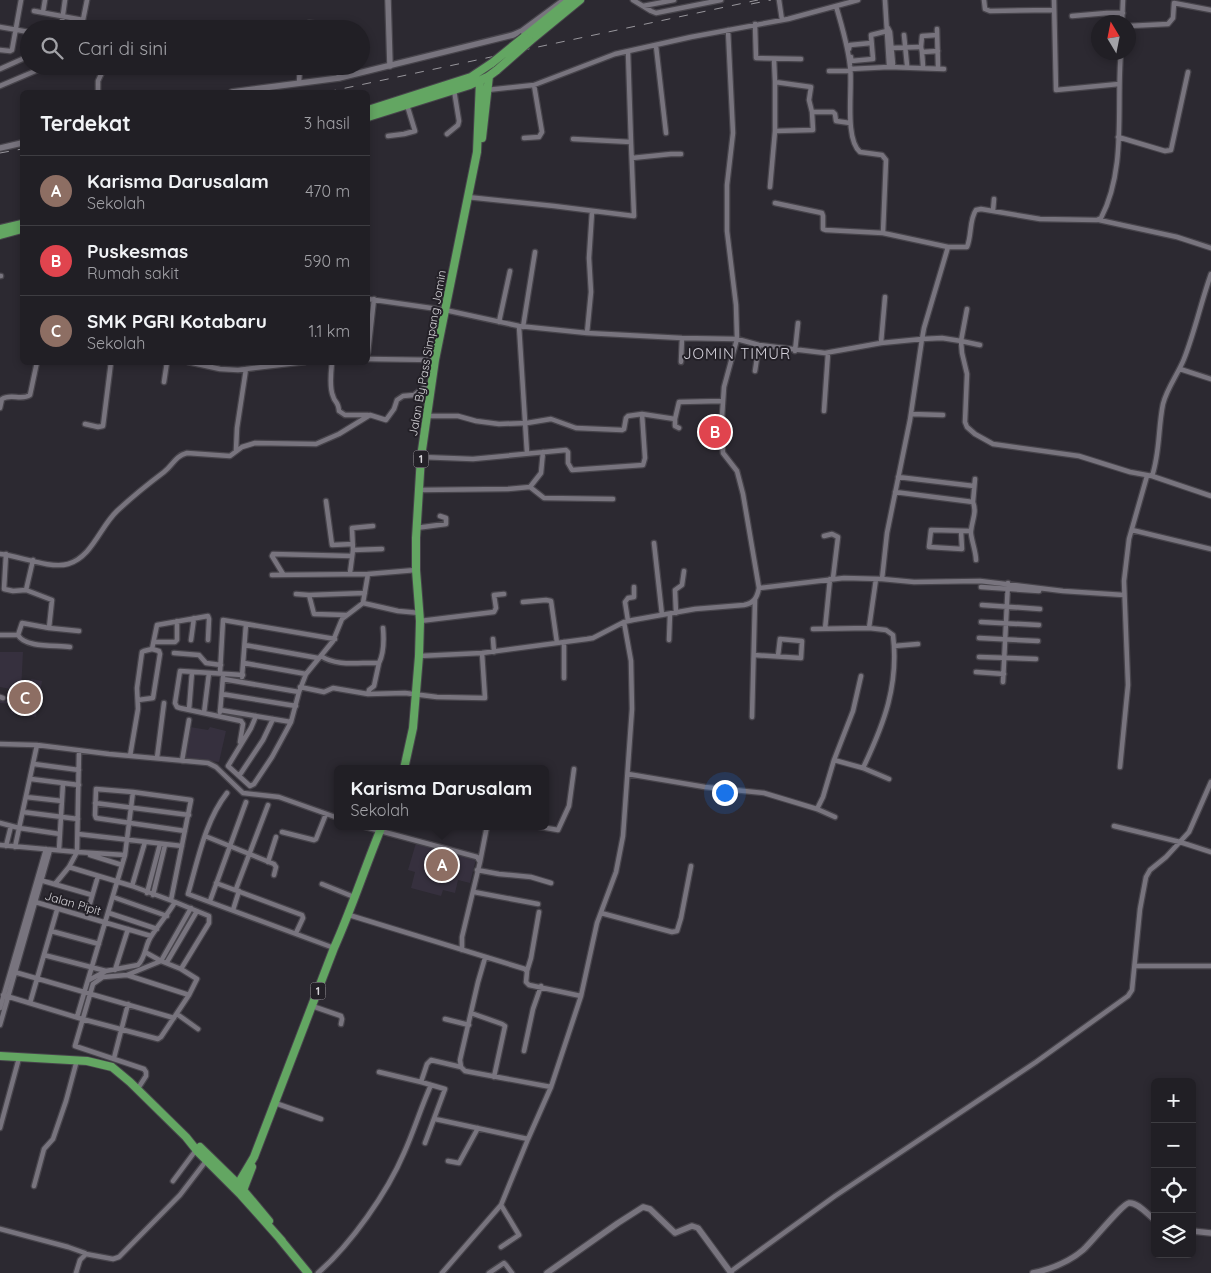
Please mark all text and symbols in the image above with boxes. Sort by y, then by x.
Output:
north arrow [1091,15,1136,60]
search box [20,20,370,75]
icon: search [38,34,66,62]
text: Cari di sini [78,36,167,60]
text: Terdekat [40,110,131,136]
text: 3 hasil [304,113,350,133]
text: Karisma Darusalam [87,169,269,193]
text: A [51,181,61,201]
text: 470 m [305,181,350,201]
text: Sekolah [87,193,145,213]
text: Puskesmas [87,239,188,263]
text: B [51,251,61,271]
text: 590 m [304,251,350,271]
text: Rumah sakit [87,263,179,283]
street label: Jalan By Pass Simpang Jomin [405,269,449,437]
text: SMK PGRI Kotabaru [87,309,267,333]
text: C [51,321,61,341]
text: 1.1 km [308,321,350,341]
text: Sekolah [87,333,145,353]
district label: JOMIN TIMUR [683,344,791,363]
pin: B [699,413,731,451]
road number: 1 [414,450,428,468]
pin: C [9,679,41,717]
popup [334,765,549,830]
text: Karisma Darusalam [351,776,532,800]
your location [712,780,738,806]
text: Sekolah [351,800,409,820]
pin: A [426,846,458,884]
street label: Jalan Pipit [43,888,103,918]
road number: 1 [310,982,326,999]
map controls [1151,1078,1196,1258]
button: + [1151,1078,1196,1123]
button: − [1151,1123,1196,1168]
button: locate [1151,1168,1196,1213]
button: layers [1151,1213,1196,1258]

